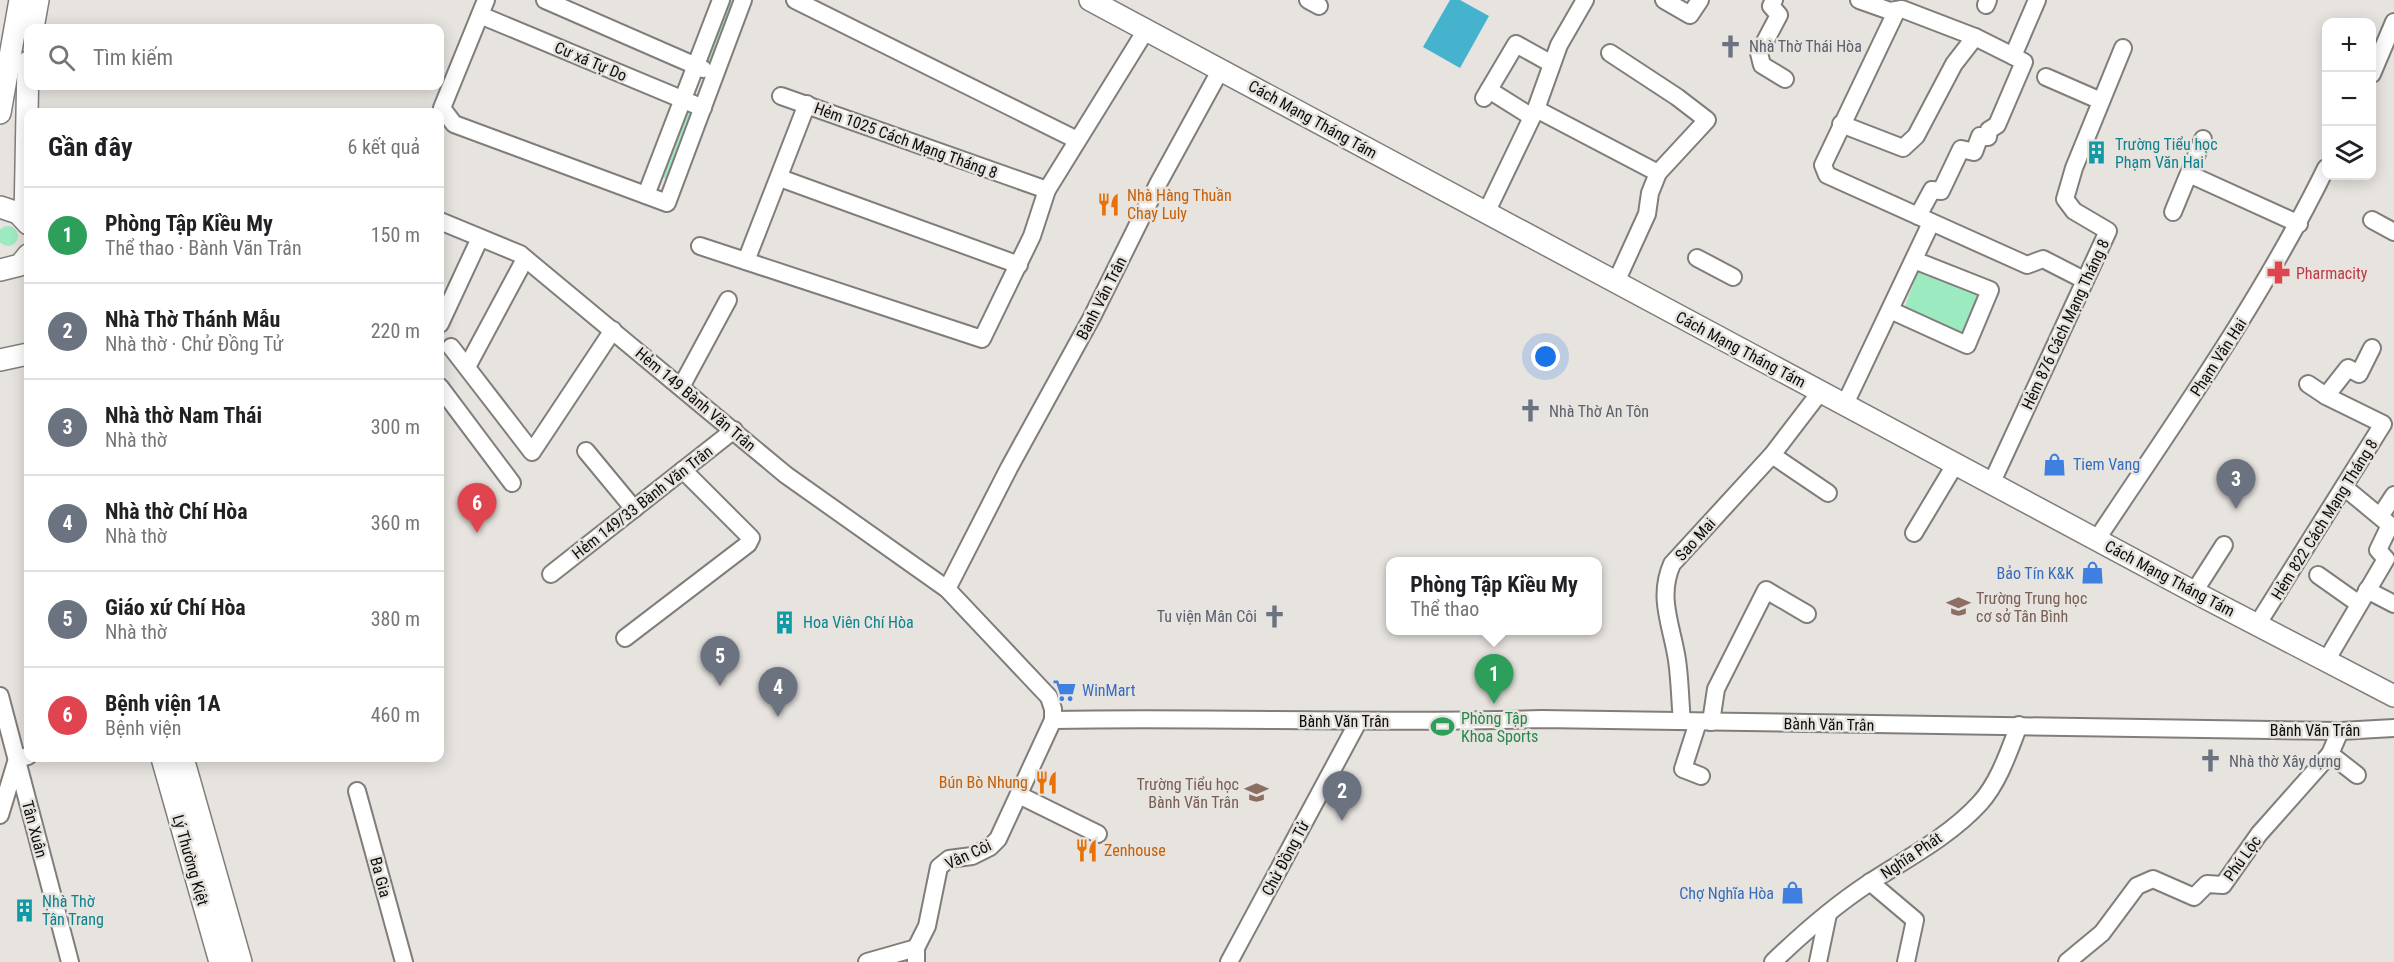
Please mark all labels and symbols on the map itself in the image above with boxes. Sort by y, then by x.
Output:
church icon: Nhà Thờ Thái Hòa [1718,33,1744,59]
place label: Nhà Thờ Thái Hòa [1749,37,1862,56]
street label: Cư xá Tự Do [552,38,630,85]
street label: Cách Mạng Tháng Tám [1245,76,1380,163]
street label: Hẻm 1025 Cách Mạng Tháng 8 [812,98,1000,183]
place label: Trường Tiểu học Phạm Văn Hai [2115,135,2218,172]
building icon: Trường Tiểu học Phạm Văn Hai [2084,140,2110,166]
place label: Nhà Hàng Thuần Chay Luly [1127,186,1232,223]
restaurant icon: Nhà Hàng Thuần Chay Luly [1096,191,1122,217]
street label: Hẻm 876 Cách Mạng Tháng 8 [2018,236,2113,412]
street label: Bành Văn Trân [1072,254,1130,343]
pharmacy icon: Pharmacity [2265,260,2291,286]
place label: Pharmacity [2296,264,2368,283]
street label: Cách Mạng Tháng Tám [1673,307,1809,392]
street label: Phạm Văn Hai [2186,315,2251,400]
your location [1531,342,1560,371]
street label: Hẻm 149 Bành Văn Trân [632,344,760,455]
church icon: Nhà Thờ An Tôn [1518,398,1544,424]
place label: Nhà Thờ An Tôn [1549,402,1649,421]
street label: Hẻm 822 Cách Mạng Tháng 8 [2267,435,2382,603]
street label: Hẻm 149/33 Bành Văn Trân [568,442,716,563]
shop icon: Tiem Vang [2042,451,2068,477]
place label: Tiem Vang [2073,455,2140,474]
pin: 3 [2216,460,2256,509]
pin: 6 [458,484,496,533]
street label: Sao Mai [1671,514,1720,565]
street label: Cách Mạng Tháng Tám [2102,536,2238,621]
shop icon: Bảo Tín K&K [2079,560,2105,586]
place label: Bảo Tín K&K [1997,564,2074,583]
place label: Trường Trung học cơ sở Tân Bình [1976,589,2087,626]
school or university icon: Trường Trung học cơ sở Tân Bình [1945,594,1971,620]
church icon: Tu viện Mân Côi [1262,603,1288,629]
place label: Tu viện Mân Côi [1157,607,1257,626]
building icon: Hoa Viên Chí Hòa [772,609,798,635]
place label: Hoa Viên Chí Hòa [803,613,914,632]
pin: 5 [700,636,740,686]
pin: 1 [1474,654,1514,704]
pin: 4 [758,668,798,717]
supermarket icon: WinMart [1051,677,1077,703]
place label: WinMart [1082,681,1136,700]
place label: Phòng Tập Khoa Sports [1461,709,1538,746]
street label: Bành Văn Trân [1299,712,1389,731]
sports icon: Phòng Tập Khoa Sports [1430,714,1456,740]
street label: Bành Văn Trân [1784,714,1874,735]
street label: Bành Văn Trân [2270,721,2360,740]
church icon: Nhà thờ Xây dựng [2198,748,2224,774]
place label: Nhà thờ Xây dựng [2229,752,2341,771]
restaurant icon: Bún Bò Nhung [1033,769,1059,795]
pin: 2 [1322,772,1362,821]
place label: Bún Bò Nhung [939,773,1028,792]
place label: Trường Tiểu học Bành Văn Trân [1136,775,1239,812]
school or university icon: Trường Tiểu học Bành Văn Trân [1244,780,1270,806]
street label: Tân Xuân [18,798,51,860]
street label: Lý Thường Kiệt [169,813,213,908]
street label: Chử Đồng Tử [1258,817,1313,899]
street label: Nghĩa Phát [1877,828,1946,883]
street label: Phú Lộc [2220,832,2265,885]
street label: Vân Côi [942,836,994,873]
restaurant icon: Zenhouse [1073,837,1099,863]
place label: Zenhouse [1104,841,1166,860]
street label: Ba Gia [366,855,395,899]
shop icon: Chợ Nghĩa Hòa [1779,880,1805,906]
place label: Chợ Nghĩa Hòa [1679,884,1774,903]
place label: Nhà Thờ Tân Trang [42,892,104,929]
building icon: Nhà Thờ Tân Trang [11,897,37,923]

